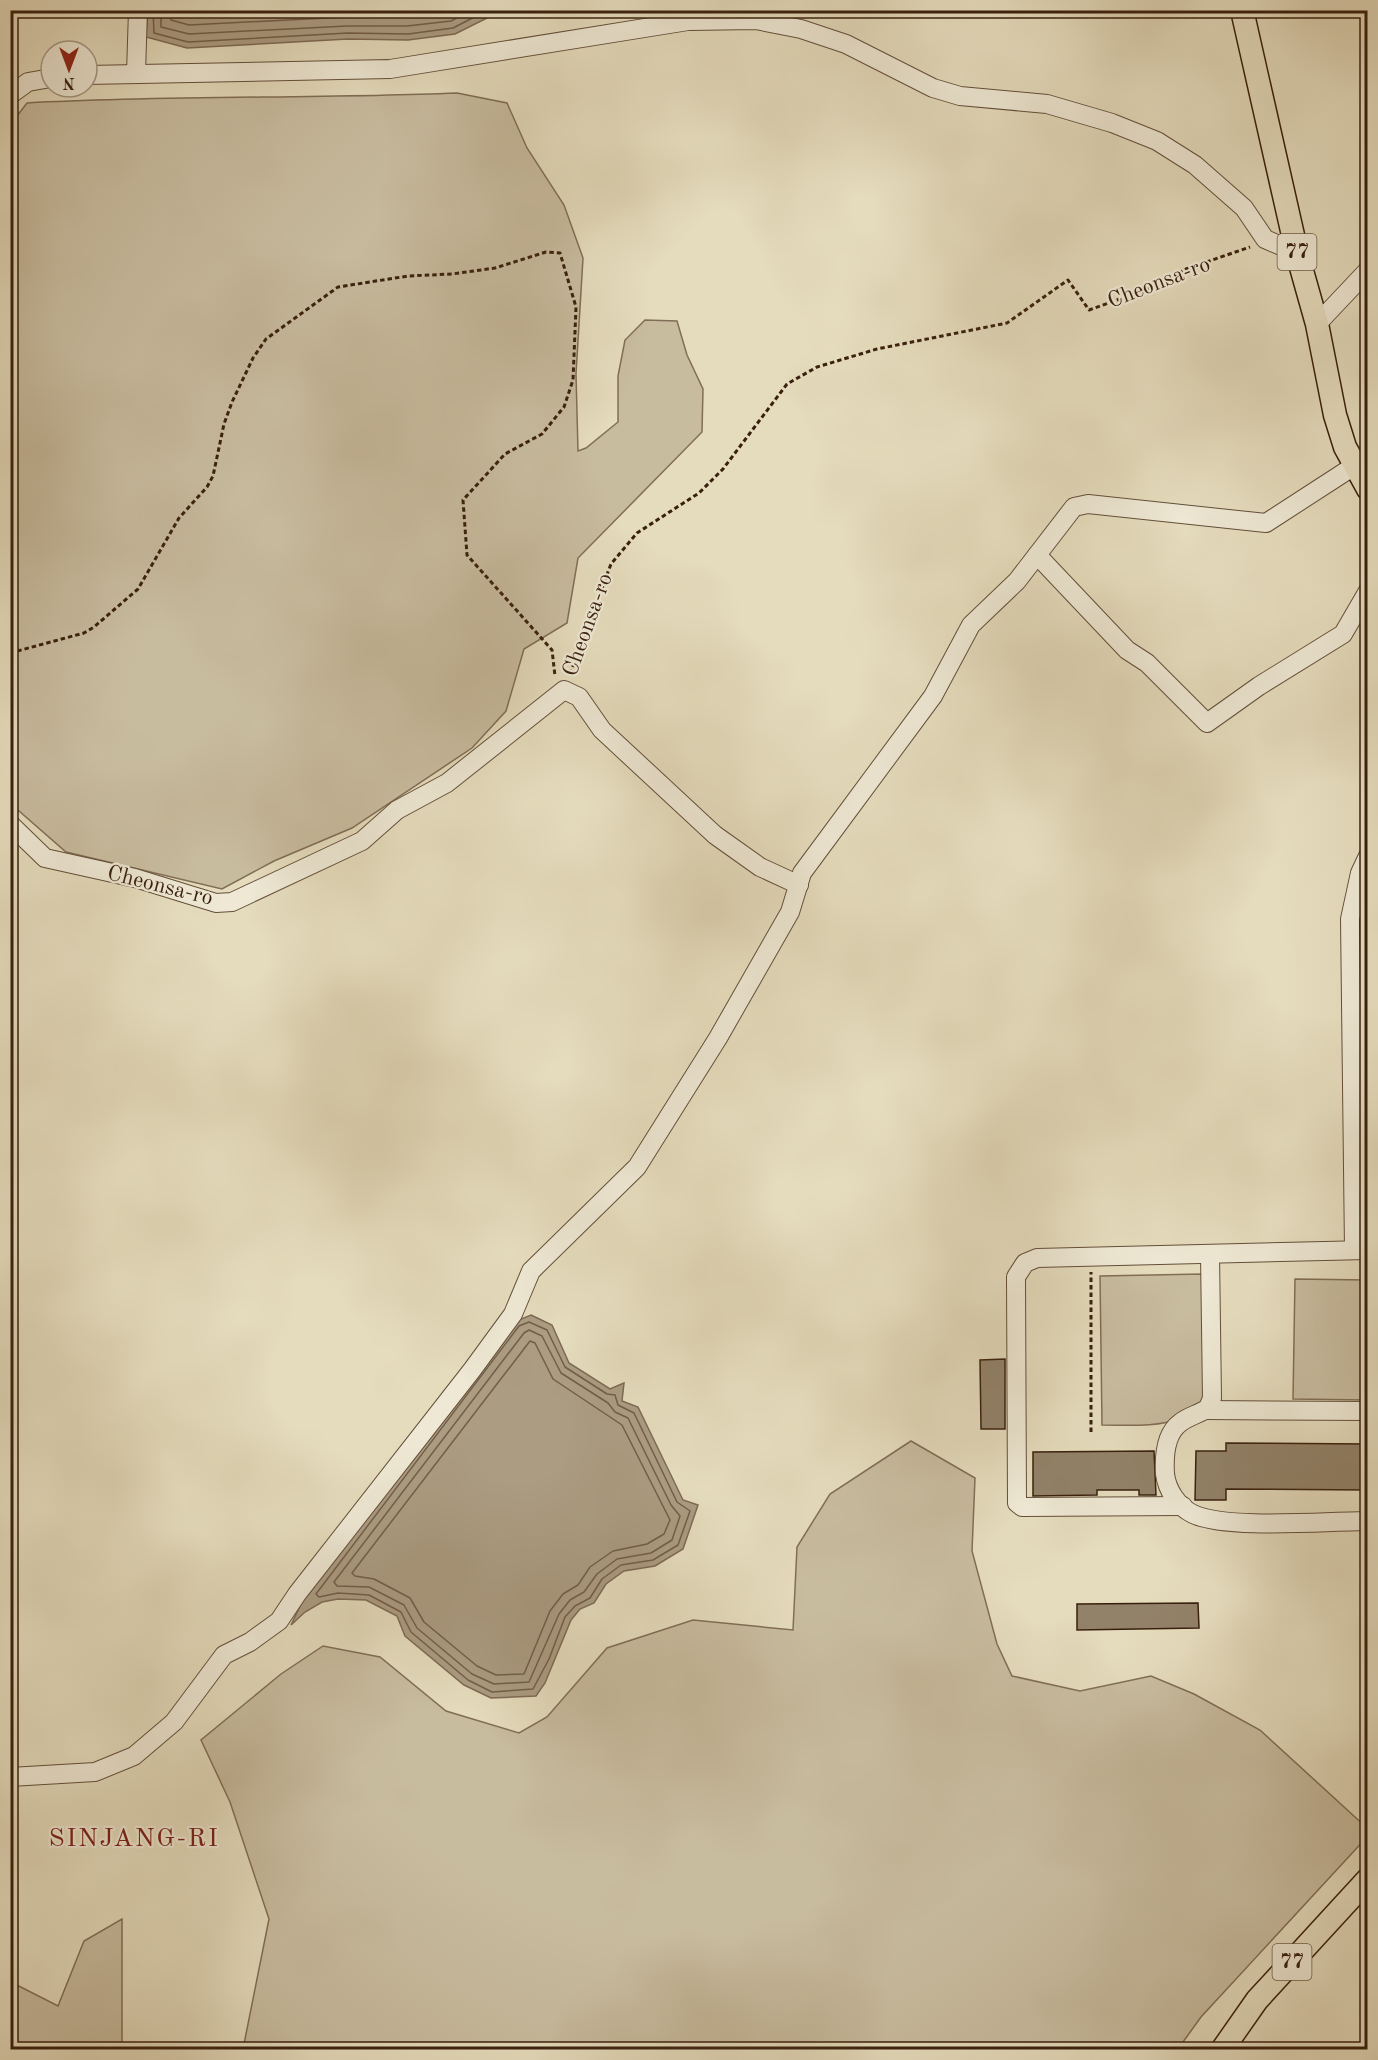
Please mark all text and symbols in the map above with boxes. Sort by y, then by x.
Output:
north arrow [39,39,99,99]
text: N [62,74,75,90]
road number: 77 [1278,234,1316,270]
street label: Cheonsa-ro [1105,253,1213,313]
street label: Cheonsa-ro [559,570,617,680]
street label: Cheonsa-ro [105,862,215,910]
district label: SINJANG-RI [49,1826,219,1852]
road number: 77 [1272,1944,1312,1980]

